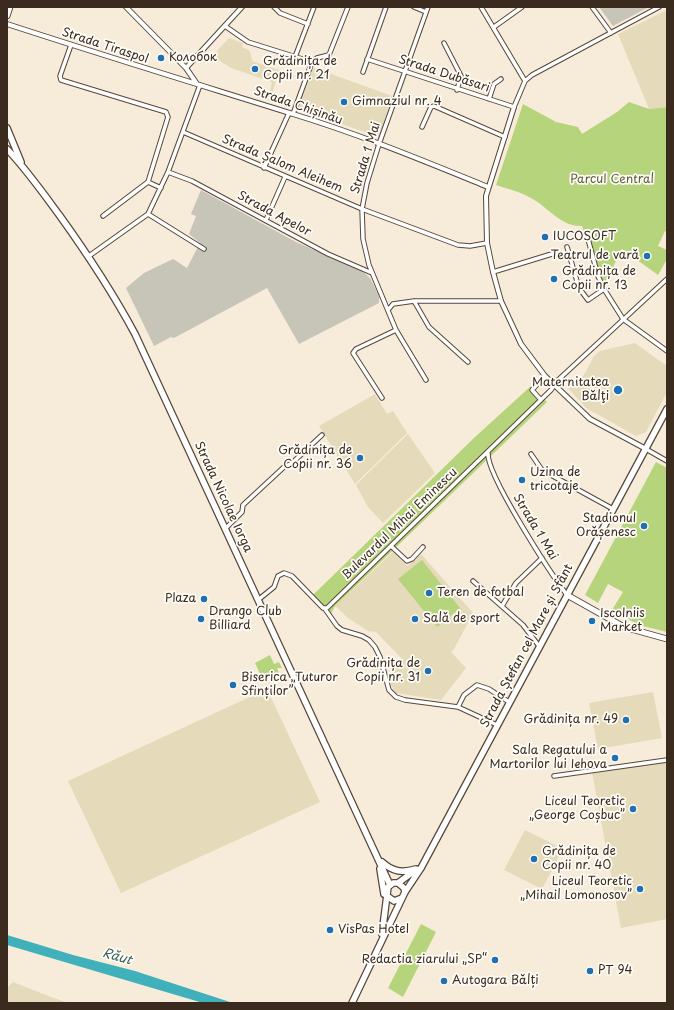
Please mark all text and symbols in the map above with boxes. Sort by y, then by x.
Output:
street label: Strada Tiraspol [60,25,150,67]
place label: Колобок [169,51,217,65]
street label: Strada Dubăsari [396,52,492,96]
marker: Колобок [156,53,166,63]
place label: Grădinița de Copii nr. 21 [263,55,337,83]
marker: Grădinița de Copii nr. 21 [250,64,260,74]
street label: Strada Chișinău [252,84,344,128]
place label: Gimnaziul nr. 4 [352,95,442,109]
marker: Gimnaziul nr. 4 [339,97,349,107]
street label: Strada 1 Mai [348,120,384,196]
street label: Strada Șalom Aleihem [220,132,344,196]
park label: Parcul Central [570,173,654,187]
street label: Strada Apelor [235,189,313,239]
place label: IUCOSOFT [553,230,616,244]
marker: IUCOSOFT [540,232,550,242]
place label: Teatrul de vară [551,249,639,263]
marker: Teatrul de vară [642,251,652,261]
place label: Grădinița de Copii nr. 13 [562,265,636,293]
marker: Grădinița de Copii nr. 13 [549,274,559,284]
place label: Maternitatea Bălţi [532,376,609,404]
marker: Maternitatea Bălţi [612,384,624,396]
street label: Strada Nicolae Iorga [191,439,255,555]
place label: Grădinița de Copii nr. 36 [278,444,352,472]
marker: Grădinița de Copii nr. 36 [355,453,365,463]
street label: Bulevardul Mihai Eminescu [339,465,461,583]
place label: Uzina de tricotaje [530,466,580,494]
marker: Uzina de tricotaje [517,475,527,485]
street label: Strada 1 Mai [510,491,560,563]
place label: Stadionul Orășenesc [576,512,636,540]
marker: Stadionul Orășenesc [639,521,649,531]
street label: Strada Ștefan cel Mare și Sfânt [478,562,576,730]
place label: Teren de fotbal [437,586,524,600]
marker: Teren de fotbal [424,588,434,598]
place label: Plaza [165,592,196,606]
marker: Plaza [199,594,209,604]
place label: Drango Club Billiard [209,605,282,633]
place label: Iscolniis Market [600,607,645,635]
place label: Sală de sport [423,612,500,626]
marker: Drango Club Billiard [196,614,206,624]
marker: Sală de sport [410,614,420,624]
marker: Iscolniis Market [587,616,597,626]
place label: Grădinița de Copii nr. 31 [346,657,420,685]
marker: Grădinița de Copii nr. 31 [423,666,433,676]
place label: Biserica „Tuturor Sfinților” [241,671,338,699]
marker: Biserica „Tuturor Sfinților” [228,680,238,690]
place label: Grădinița nr. 49 [524,713,618,727]
marker: Grădinița nr. 49 [621,715,631,725]
place label: Sala Regatului a Martorilor lui Iehova [489,744,607,772]
marker: Sala Regatului a Martorilor lui Iehova [610,753,620,763]
place label: Liceul Teoretic „George Coșbuc” [529,795,625,823]
marker: Liceul Teoretic „George Coșbuc” [628,804,638,814]
place label: Grădinița de Copii nr. 40 [542,845,616,873]
marker: Grădinița de Copii nr. 40 [529,854,539,864]
place label: Liceul Teoretic „Mihail Lomonosov” [520,875,632,903]
marker: Liceul Teoretic „Mihail Lomonosov” [635,884,645,894]
place label: VisPas Hotel [338,923,409,937]
marker: VisPas Hotel [325,925,335,935]
water label: Răut [101,945,133,969]
place label: Redactia ziarului „SP“ [362,953,487,967]
marker: Redactia ziarului „SP“ [490,955,500,965]
place label: PT 94 [598,964,632,978]
marker: PT 94 [585,966,595,976]
place label: Autogara Bălți [452,974,539,988]
marker: Autogara Bălți [439,976,449,986]

